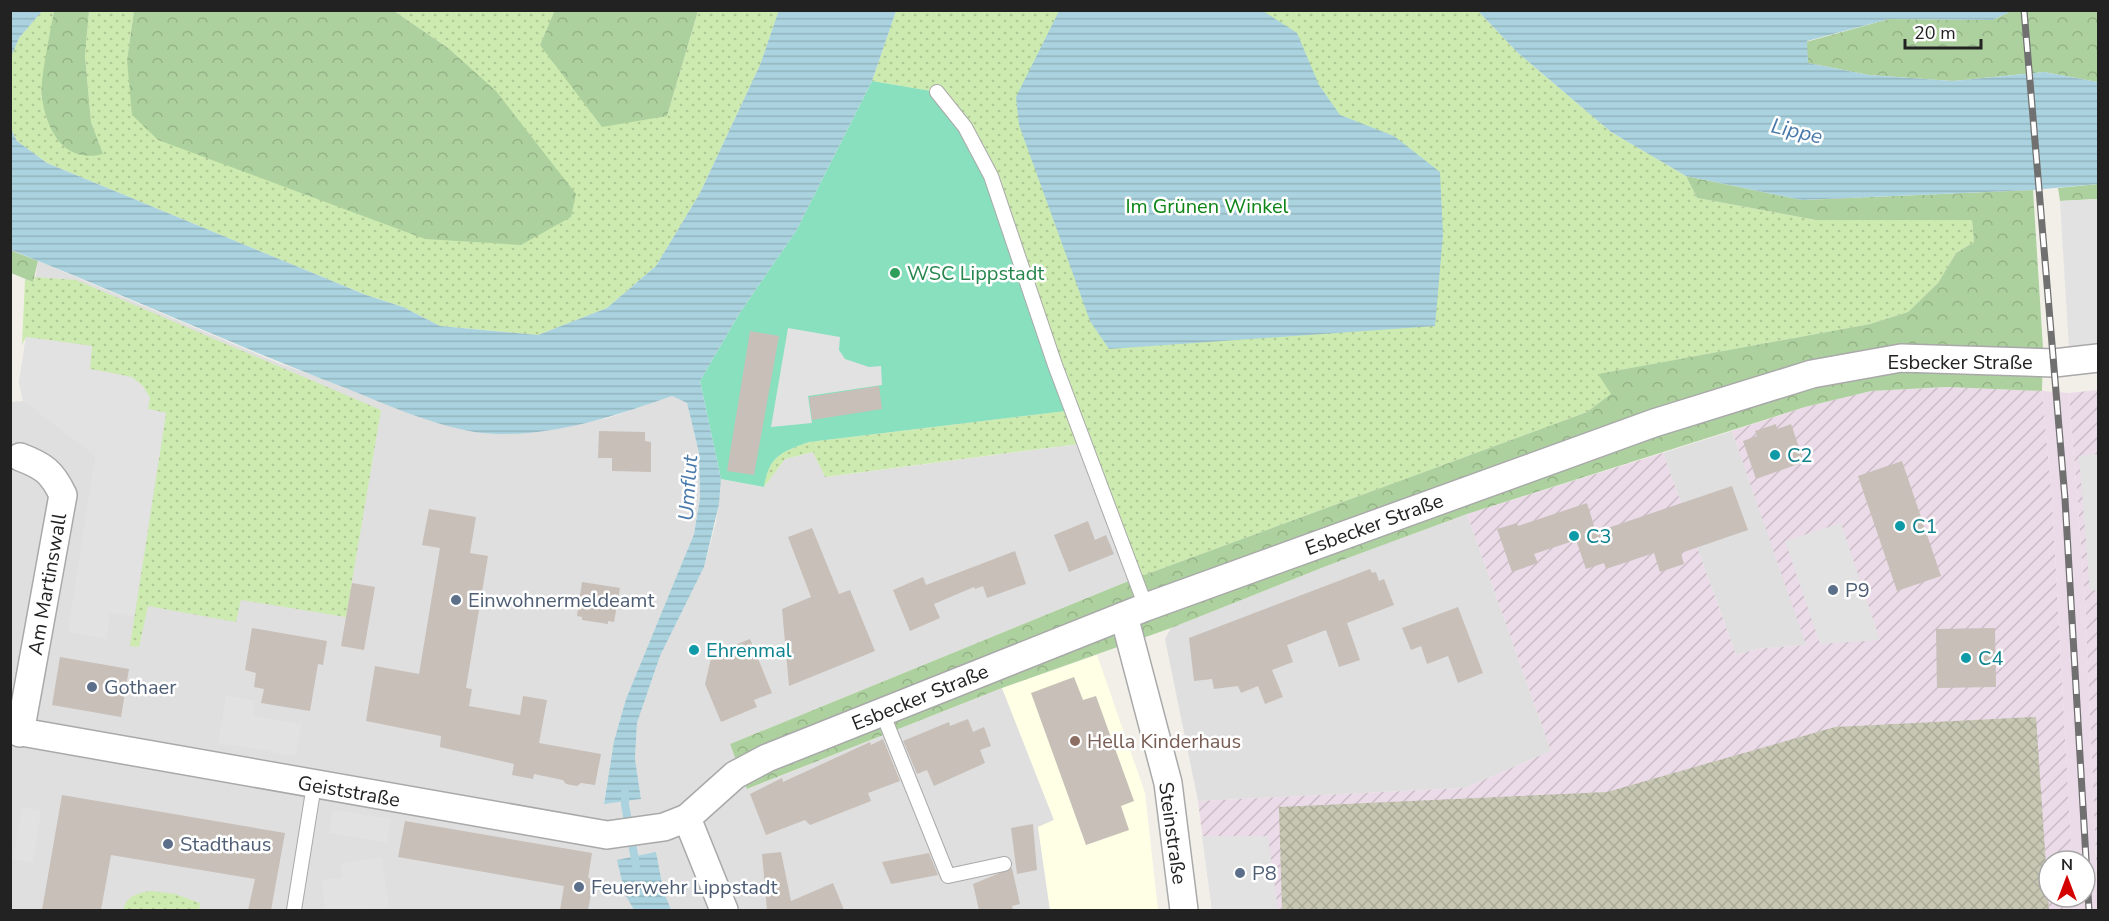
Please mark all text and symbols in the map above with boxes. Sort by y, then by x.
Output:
scale bar [1905,12,1982,50]
text: 20 m [1914,21,1956,45]
water label: Lippe [1769,112,1825,150]
park label: Im Grünen Winkel [1125,193,1289,220]
place label: WSC Lippstadt [907,260,1045,287]
marker: WSC Lippstadt [888,266,902,280]
street label: Esbecker Straße [1887,349,2033,376]
place label: C2 [1787,442,1812,469]
marker: C2 [1768,448,1782,462]
water label: Umflut [672,454,704,522]
street label: Esbecker Straße [1301,487,1447,562]
street label: Am Martinswall [22,511,73,657]
place label: C1 [1912,513,1937,540]
marker: C1 [1893,519,1907,533]
place label: C3 [1586,523,1611,550]
marker: C3 [1567,529,1581,543]
place label: P9 [1845,577,1870,604]
marker: P9 [1826,583,1840,597]
place label: Einwohnermeldeamt [468,587,655,614]
marker: Einwohnermeldeamt [449,593,463,607]
place label: Ehrenmal [706,637,792,664]
marker: Ehrenmal [687,643,701,657]
place label: C4 [1978,645,2003,672]
marker: C4 [1959,651,1973,665]
street label: Esbecker Straße [848,658,993,737]
place label: Gothaer [104,674,176,701]
marker: Gothaer [85,680,99,694]
place label: Hella Kinderhaus [1087,728,1241,755]
marker: Hella Kinderhaus [1068,734,1082,748]
street label: Geiststraße [296,769,402,814]
street label: Steinstraße [1152,780,1193,886]
place label: Stadthaus [180,831,271,858]
marker: Stadthaus [161,837,175,851]
north arrow [2037,849,2097,909]
text: N [2061,854,2073,876]
place label: P8 [1252,860,1277,887]
marker: P8 [1233,866,1247,880]
place label: Feuerwehr Lippstadt [591,874,778,901]
marker: Feuerwehr Lippstadt [572,880,586,894]

